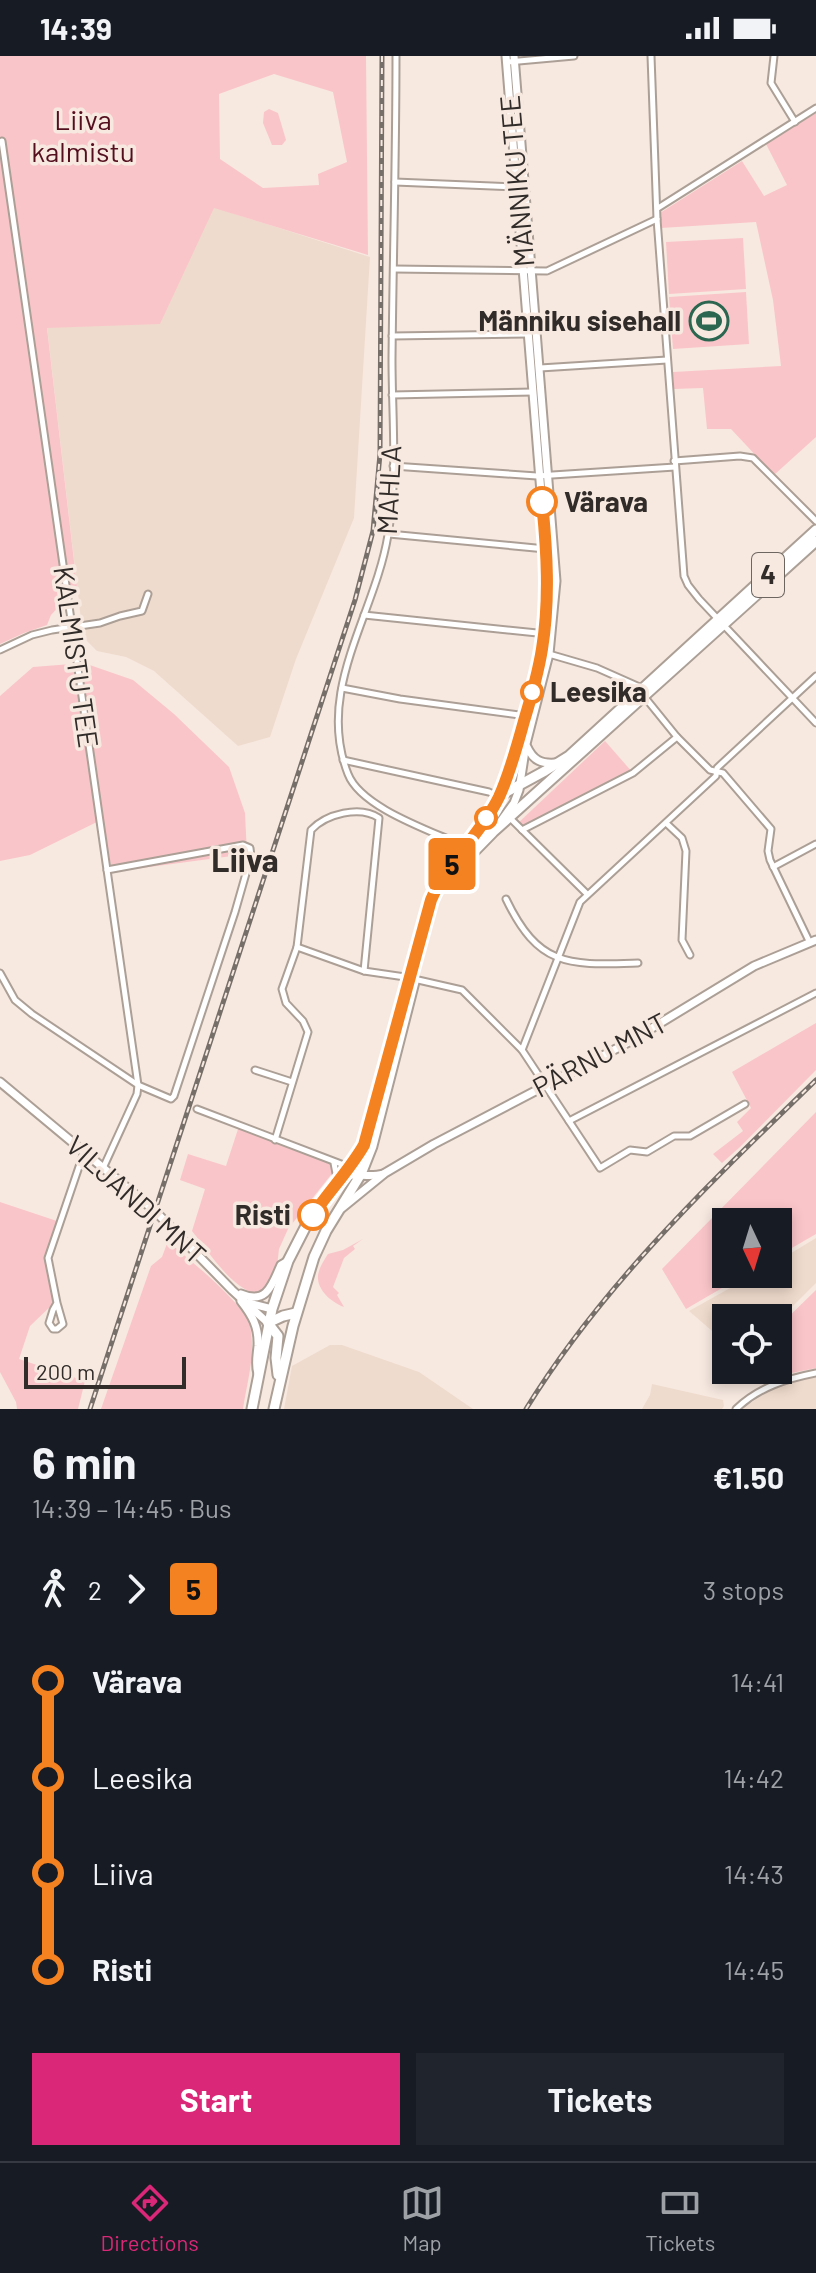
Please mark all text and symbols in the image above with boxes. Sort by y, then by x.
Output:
text: 14:39 [40,10,112,46]
street label: MÄNNIKU TEE [492,94,540,268]
park label: Liiva kalmistu [31,102,135,168]
sports icon: Männiku sisehall [688,300,730,342]
place label: Männiku sisehall [478,303,681,337]
street label: MAHLA [369,444,407,535]
place label: Värava [564,484,648,518]
marker: Värava [527,487,557,517]
road number: 4 [752,553,784,597]
street label: KALMISTU TEE [47,564,107,750]
place label: Leesika [550,674,647,708]
marker: Leesika [521,681,543,703]
unlabelled marker [475,807,497,829]
line badge: 5 [426,838,478,890]
district label: Liiva [211,840,279,878]
text: 5 [444,847,460,881]
street label: PÄRNU MNT [526,1004,673,1104]
street label: VILJANDI MNT [60,1128,213,1271]
place label: Risti [235,1197,291,1231]
marker: Risti [298,1200,328,1230]
north arrow [712,1208,792,1288]
map controls [712,1208,792,1384]
button: locate [712,1304,792,1384]
scale bar [24,1353,186,1389]
text: 200 m [36,1358,95,1384]
text: 6 min [32,1435,136,1488]
text: €1.50 [713,1459,784,1495]
text: 14:39 – 14:45 · Bus [32,1492,231,1523]
icon: walk [32,1567,76,1611]
icon: forward [114,1567,158,1611]
text: 5 [186,1572,201,1606]
text: 2 [88,1574,102,1605]
text: 3 stops [703,1574,784,1605]
text: Värava [92,1663,182,1699]
text: 14:41 [731,1666,784,1697]
text: Leesika [92,1759,193,1795]
text: 14:42 [723,1762,784,1793]
text: Liiva [92,1855,154,1891]
text: 14:43 [724,1858,784,1889]
text: Risti [92,1951,152,1987]
text: 14:45 [724,1954,784,1985]
button: Start [32,2053,400,2145]
button: Tickets [416,2053,784,2145]
tab: Directions [101,2181,199,2255]
tab: Map [400,2181,444,2255]
tab: Tickets [645,2181,715,2255]

